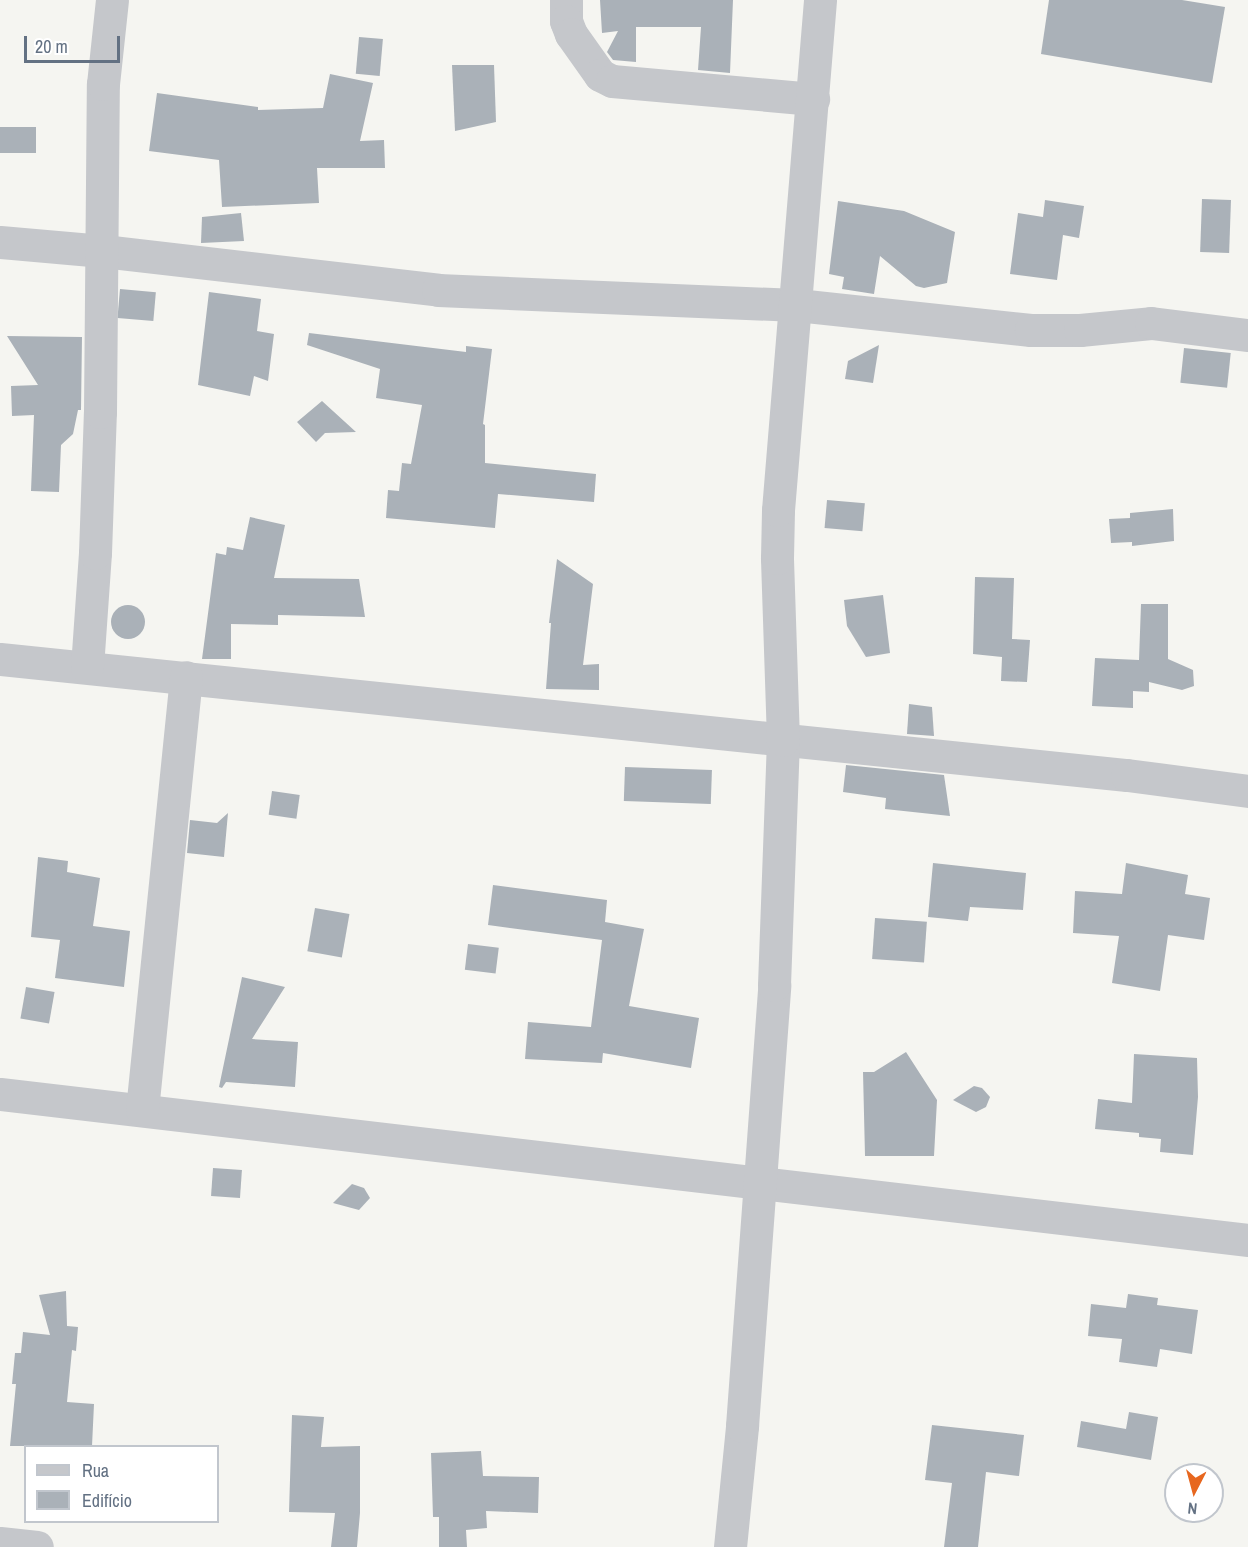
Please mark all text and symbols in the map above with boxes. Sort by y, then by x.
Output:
scale bar [27,24,123,62]
text: 20 m [35,34,68,59]
legend [24,1445,219,1523]
text: Rua [82,1458,109,1483]
north arrow [1164,1463,1224,1523]
text: Edifício [82,1488,132,1513]
text: N [1186,1497,1198,1520]

